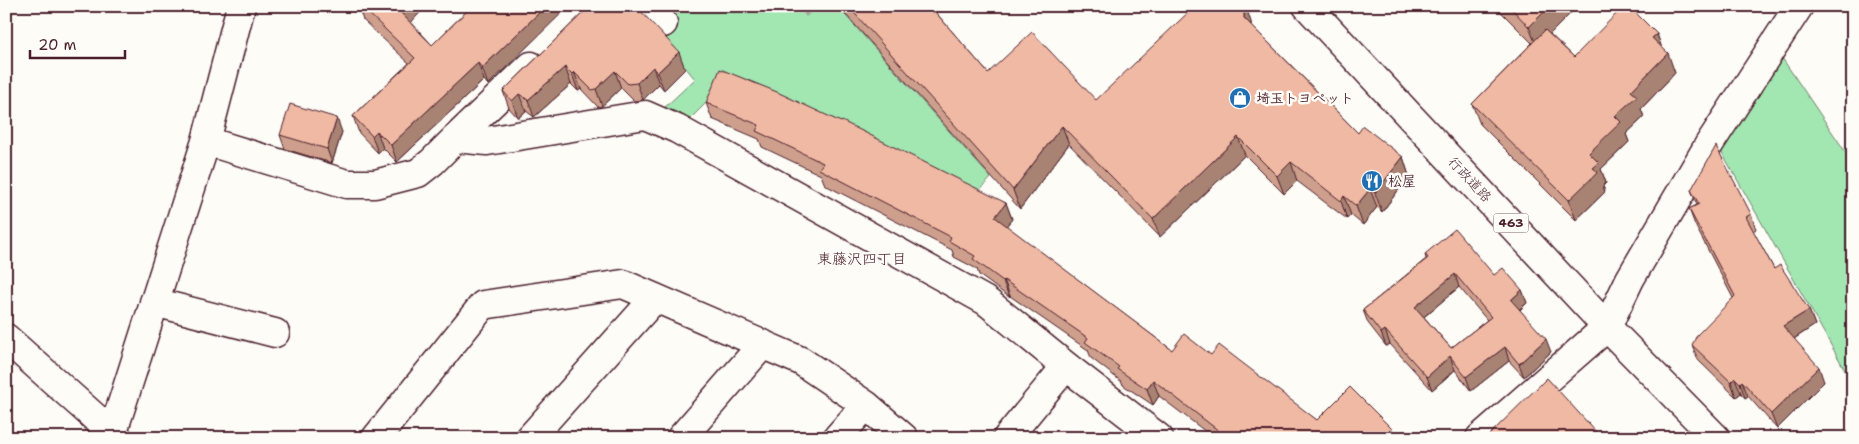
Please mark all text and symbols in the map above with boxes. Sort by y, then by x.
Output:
scale bar [30,28,125,60]
text: 20 m [38,35,77,55]
shop icon: 埼玉トヨペット [1228,86,1252,110]
place label: 埼玉トヨペット [1256,89,1354,107]
street label: 行政道路 [1444,152,1496,206]
restaurant icon: 松屋 [1360,169,1384,193]
place label: 松屋 [1388,172,1416,190]
road number: 463 [1494,214,1528,232]
district label: 東藤沢四丁目 [817,249,907,269]

